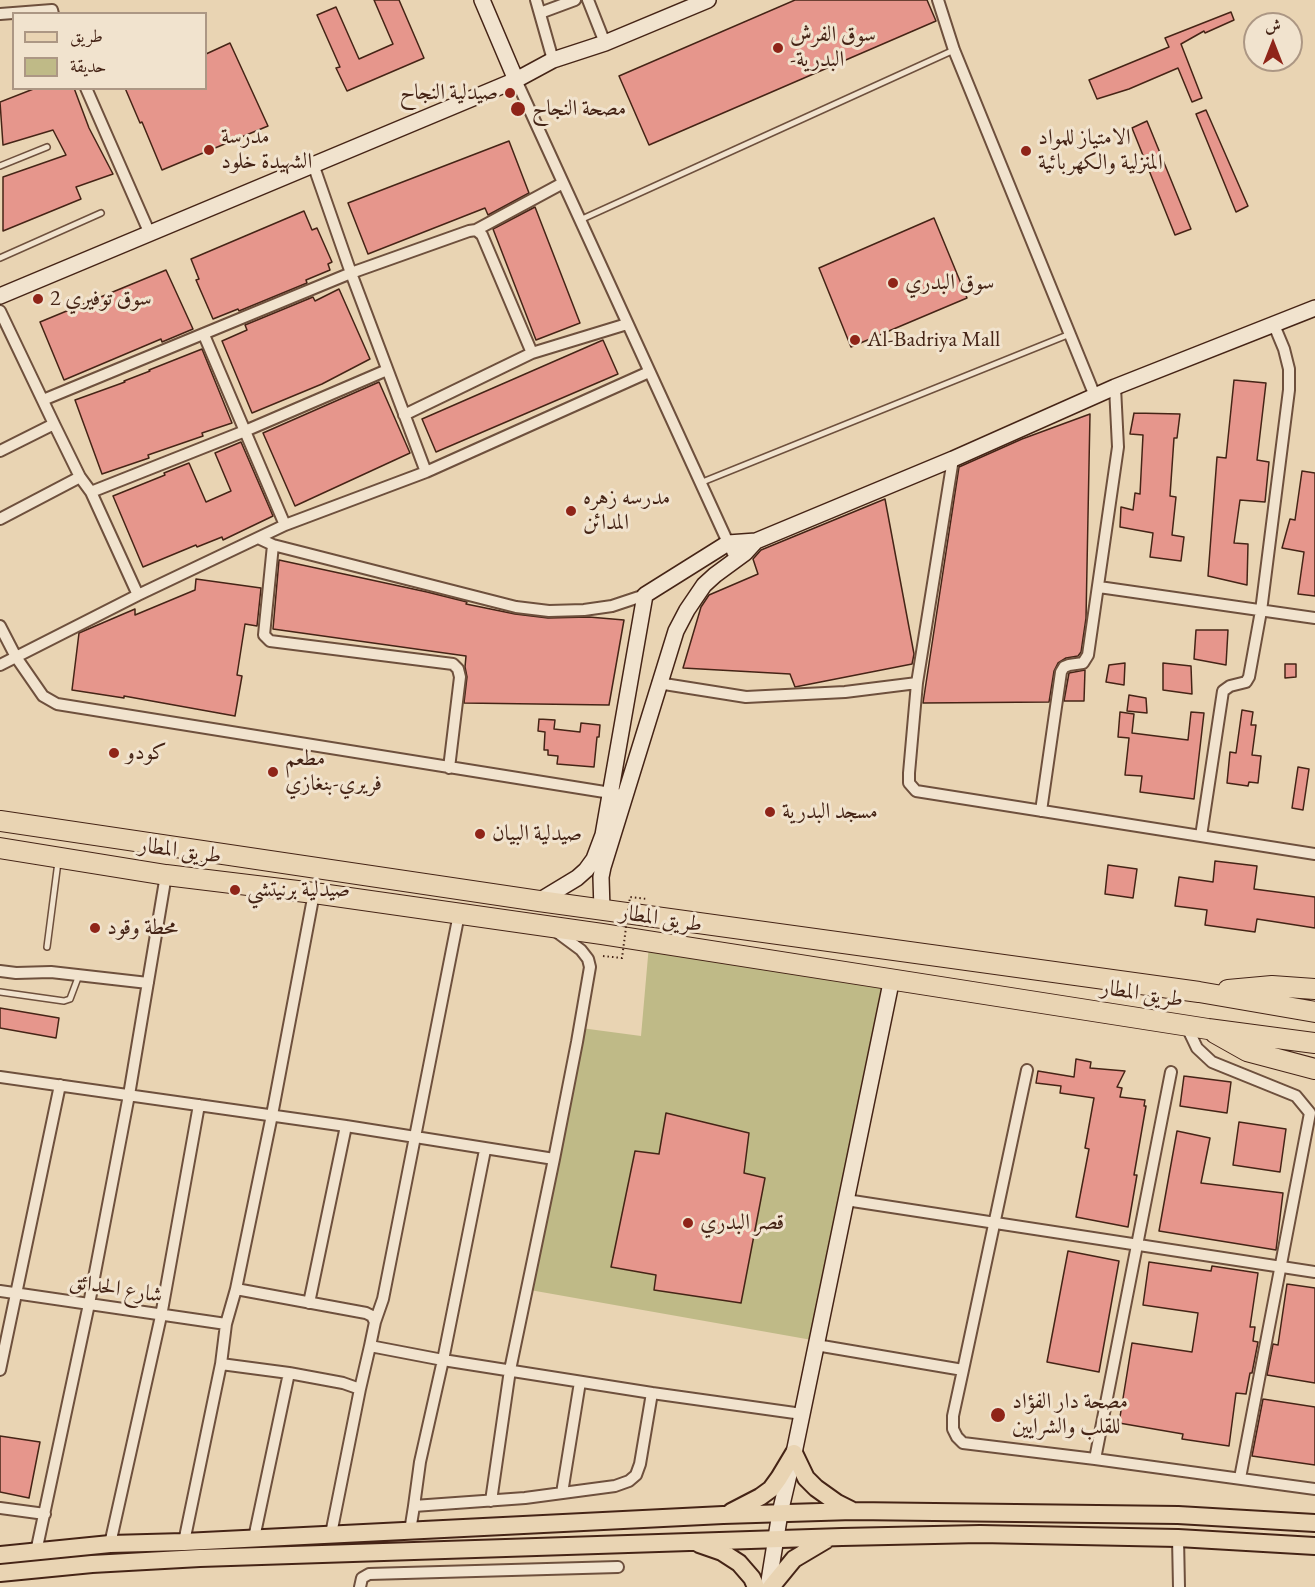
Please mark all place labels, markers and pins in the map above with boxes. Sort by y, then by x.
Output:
place label: سوق الفرش -البدرية [790,22,876,74]
marker: سوق الفرش -البدرية [771,41,785,55]
place label: صيدلية النجاح [400,80,498,106]
marker: صيدلية النجاح [503,86,517,100]
place label: مصحة النجاح [532,96,626,122]
marker: مصحة النجاح [509,100,527,118]
place label: مدرسة الشهيدة خلود [221,124,312,176]
place label: الامتياز للمواد المنزلية والكهربائية [1038,125,1163,176]
marker: مدرسة الشهيدة خلود [202,143,216,157]
marker: الامتياز للمواد المنزلية والكهربائية [1019,144,1033,158]
place label: سوق البدري [905,270,995,296]
marker: سوق البدري [886,276,900,290]
place label: سوق توفيري 2 [50,286,152,312]
marker: سوق توفيري 2 [31,292,45,306]
place label: Al-Badriya Mall [867,327,1000,353]
marker: Al-Badriya Mall [848,333,862,347]
place label: مدرسه زهره المدائن [583,485,670,536]
marker: مدرسه زهره المدائن [564,504,578,518]
place label: كودو [126,740,167,766]
marker: كودو [107,746,121,760]
place label: مطعم فريري-بنغازي [285,746,382,798]
marker: مطعم فريري-بنغازي [266,765,280,779]
place label: مسجد البدرية [782,799,878,825]
marker: مسجد البدرية [763,805,777,819]
place label: صيدلية البيان [492,821,582,847]
marker: صيدلية البيان [473,827,487,841]
place label: صيدلية برنيتشي [247,877,350,903]
marker: صيدلية برنيتشي [228,883,242,897]
place label: محطة وقود [107,915,178,941]
marker: محطة وقود [88,921,102,935]
place label: قصر البدري [700,1210,784,1236]
marker: قصر البدري [681,1216,695,1230]
place label: مصحة دار الفؤاد للقلب والشرايين [1012,1389,1128,1440]
marker: مصحة دار الفؤاد للقلب والشرايين [989,1406,1007,1424]

